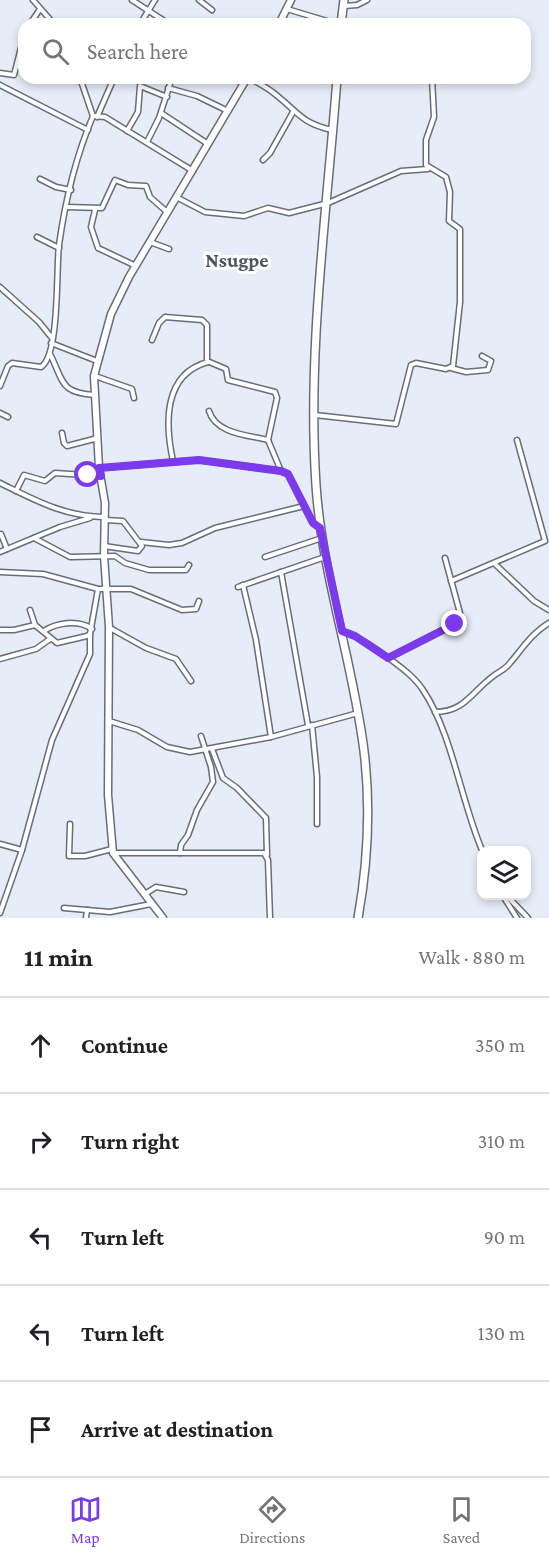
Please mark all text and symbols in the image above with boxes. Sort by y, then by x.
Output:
search box [18,18,531,84]
icon: search [39,35,72,68]
text: Search here [87,39,188,64]
district label: Nsugpe [205,249,269,271]
route start [74,461,100,487]
route end [441,610,467,636]
map controls [477,846,531,900]
button: layers [477,846,531,900]
text: 11 min [24,943,93,972]
text: Walk · 880 m [419,946,525,968]
icon: ahead [24,1029,57,1062]
text: Continue [81,1033,168,1058]
text: 350 m [475,1034,525,1056]
icon: right [24,1125,57,1158]
text: Turn right [81,1129,179,1154]
text: 310 m [478,1130,525,1152]
icon: left [24,1221,57,1254]
text: Turn left [81,1225,164,1250]
text: 90 m [484,1226,525,1248]
icon: left [24,1317,57,1350]
text: Turn left [81,1321,164,1346]
text: 130 m [478,1322,525,1344]
icon: arrive [24,1413,57,1446]
text: Arrive at destination [81,1417,273,1442]
tab: Map [69,1493,102,1546]
tab: Directions [239,1493,305,1546]
tab: Saved [443,1493,480,1546]

